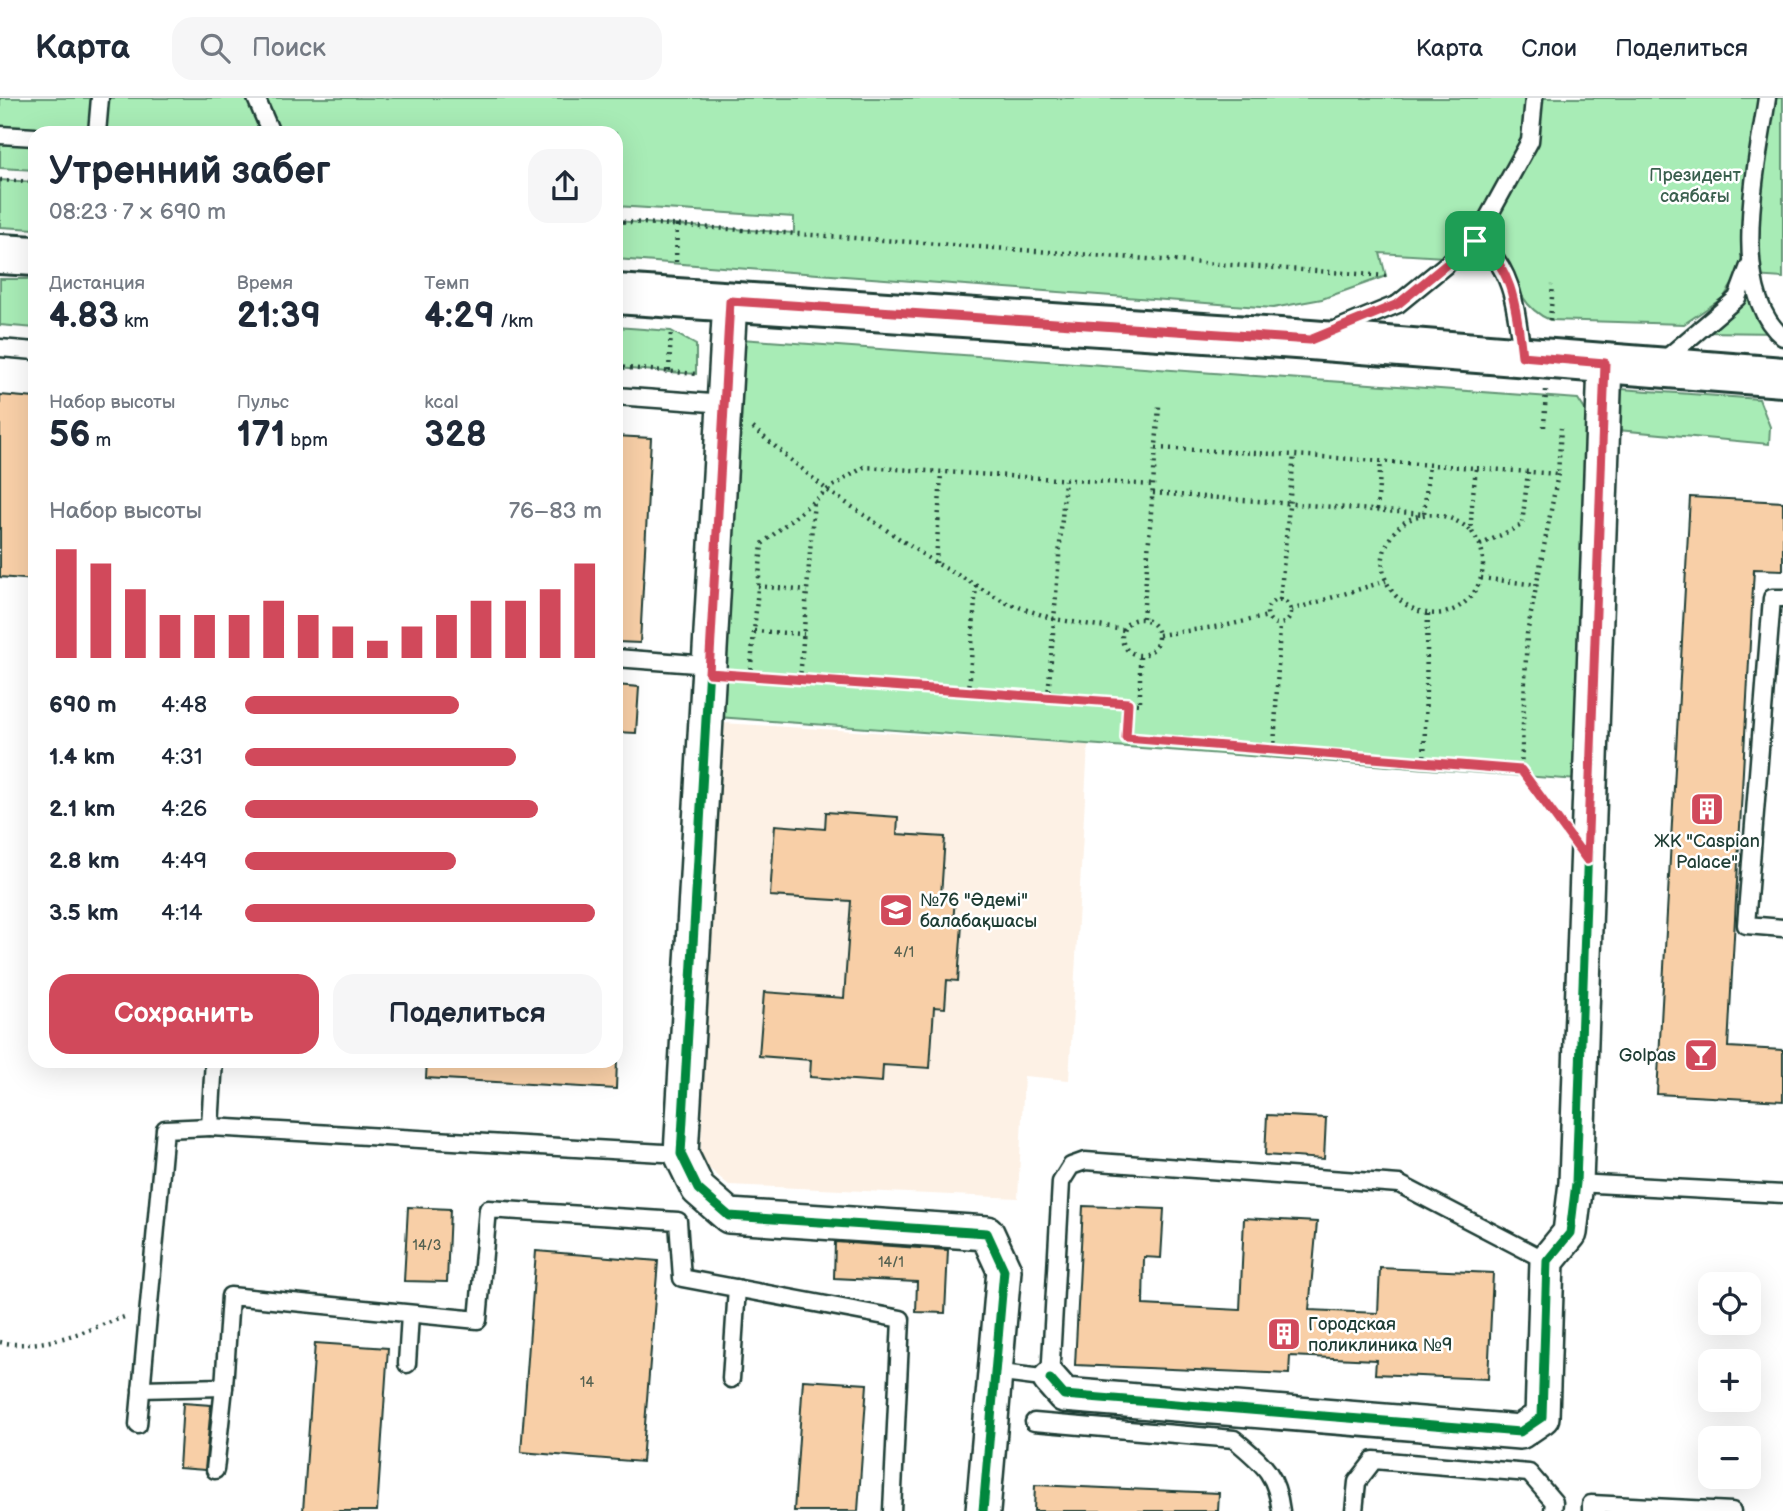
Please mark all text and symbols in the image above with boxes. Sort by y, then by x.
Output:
search box [172,17,662,80]
text: Карта [35,28,130,68]
icon: search [196,29,234,67]
text: Поиск [252,33,326,64]
text: Карта [1416,34,1483,63]
text: Слои [1521,34,1577,63]
text: Поделиться [1615,34,1748,63]
text: Утренний забег [49,149,331,194]
button: share [528,149,602,223]
park label: Президент саябағы [1649,165,1742,207]
text: 08:23 · 7 × 690 m [49,198,226,226]
pin [1445,211,1505,271]
icon: arrive [1456,222,1494,260]
text: Дистанция [49,272,145,295]
text: Время [237,272,293,295]
text: Темп [424,272,469,295]
text: 4.83 [49,295,119,338]
text: 21:39 [237,295,321,338]
text: 4:29 [424,295,495,338]
text: km [119,310,149,333]
text: /km [495,310,534,333]
text: Набор высоты [49,391,175,414]
text: Пульс [237,391,289,414]
text: kcal [424,391,458,414]
text: 56 [49,414,90,457]
text: 171 [237,414,285,457]
text: 328 [424,414,487,457]
text: m [90,429,111,452]
text: bpm [285,429,328,452]
text: Набор высоты [49,497,202,525]
text: 76–83 m [509,497,602,525]
text: 690 m [49,691,117,719]
text: 4:48 [161,691,207,719]
text: 1.4 km [49,743,115,771]
text: 4:31 [161,743,203,771]
building icon: ЖК "Caspian Palace" [1688,790,1726,828]
text: 2.1 km [49,795,115,823]
text: 4:26 [161,795,207,823]
place label: ЖК "Caspian Palace" [1654,831,1760,873]
text: 2.8 km [49,847,120,875]
text: 4:49 [161,847,207,875]
place label: №76 "Әдемі" балабақшасы [920,890,1037,932]
school or university icon: №76 "Әдемі" балабақшасы [877,891,915,929]
text: 3.5 km [49,899,119,927]
text: 4:14 [161,899,203,927]
house number: 4/1 [894,944,914,961]
button: Сохранить [49,974,319,1054]
button: Поделиться [333,974,602,1054]
bar icon: Golpas [1682,1036,1720,1074]
place label: Golpas [1619,1045,1676,1066]
house number: 14/3 [413,1237,441,1254]
house number: 14/1 [878,1254,904,1271]
map controls [1698,1272,1761,1489]
button: locate [1698,1272,1761,1335]
place label: Городская поликлиника №9 [1308,1314,1452,1356]
building icon: Городская поликлиника №9 [1265,1315,1303,1353]
button: + [1698,1349,1761,1412]
house number: 14 [580,1374,594,1391]
button: − [1698,1426,1761,1489]

